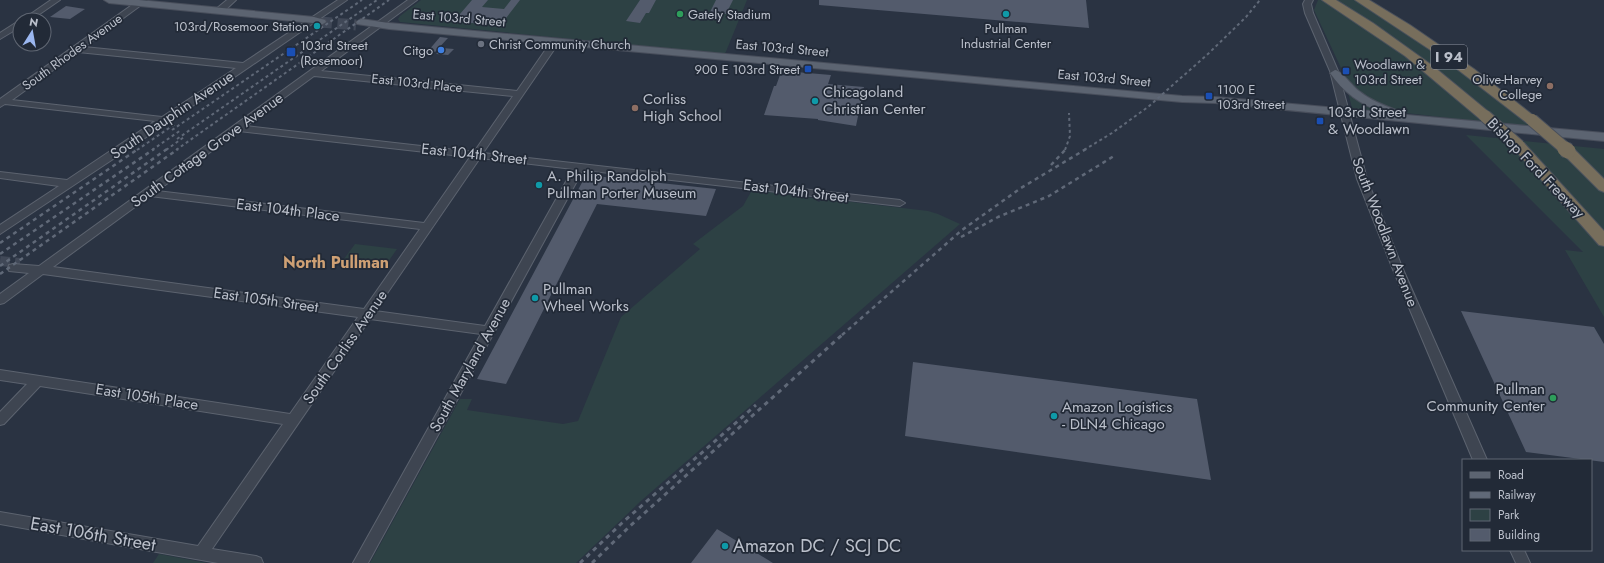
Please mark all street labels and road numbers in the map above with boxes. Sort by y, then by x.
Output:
street label: East 103rd Street [412,4,507,32]
street label: South Rhodes Avenue [18,9,126,95]
street label: East 103rd Street [735,34,830,62]
road number: I 94 [1431,45,1467,69]
street label: East 103rd Street [1057,64,1152,92]
street label: South Dauphin Avenue [106,65,238,165]
street label: East 103rd Place [371,69,464,97]
street label: South Cottage Grove Avenue [126,87,288,213]
street label: Bishop Ford Freeway [1482,113,1590,223]
street label: East 104th Street [420,138,528,171]
street label: South Woodlawn Avenue [1346,154,1424,310]
street label: East 104th Street [742,174,850,208]
street label: East 104th Place [235,193,341,227]
street label: East 105th Street [212,282,320,318]
street label: South Corliss Avenue [297,285,393,408]
street label: South Maryland Avenue [424,294,516,436]
street label: East 105th Place [94,378,200,416]
street label: East 106th Street [28,510,158,558]

